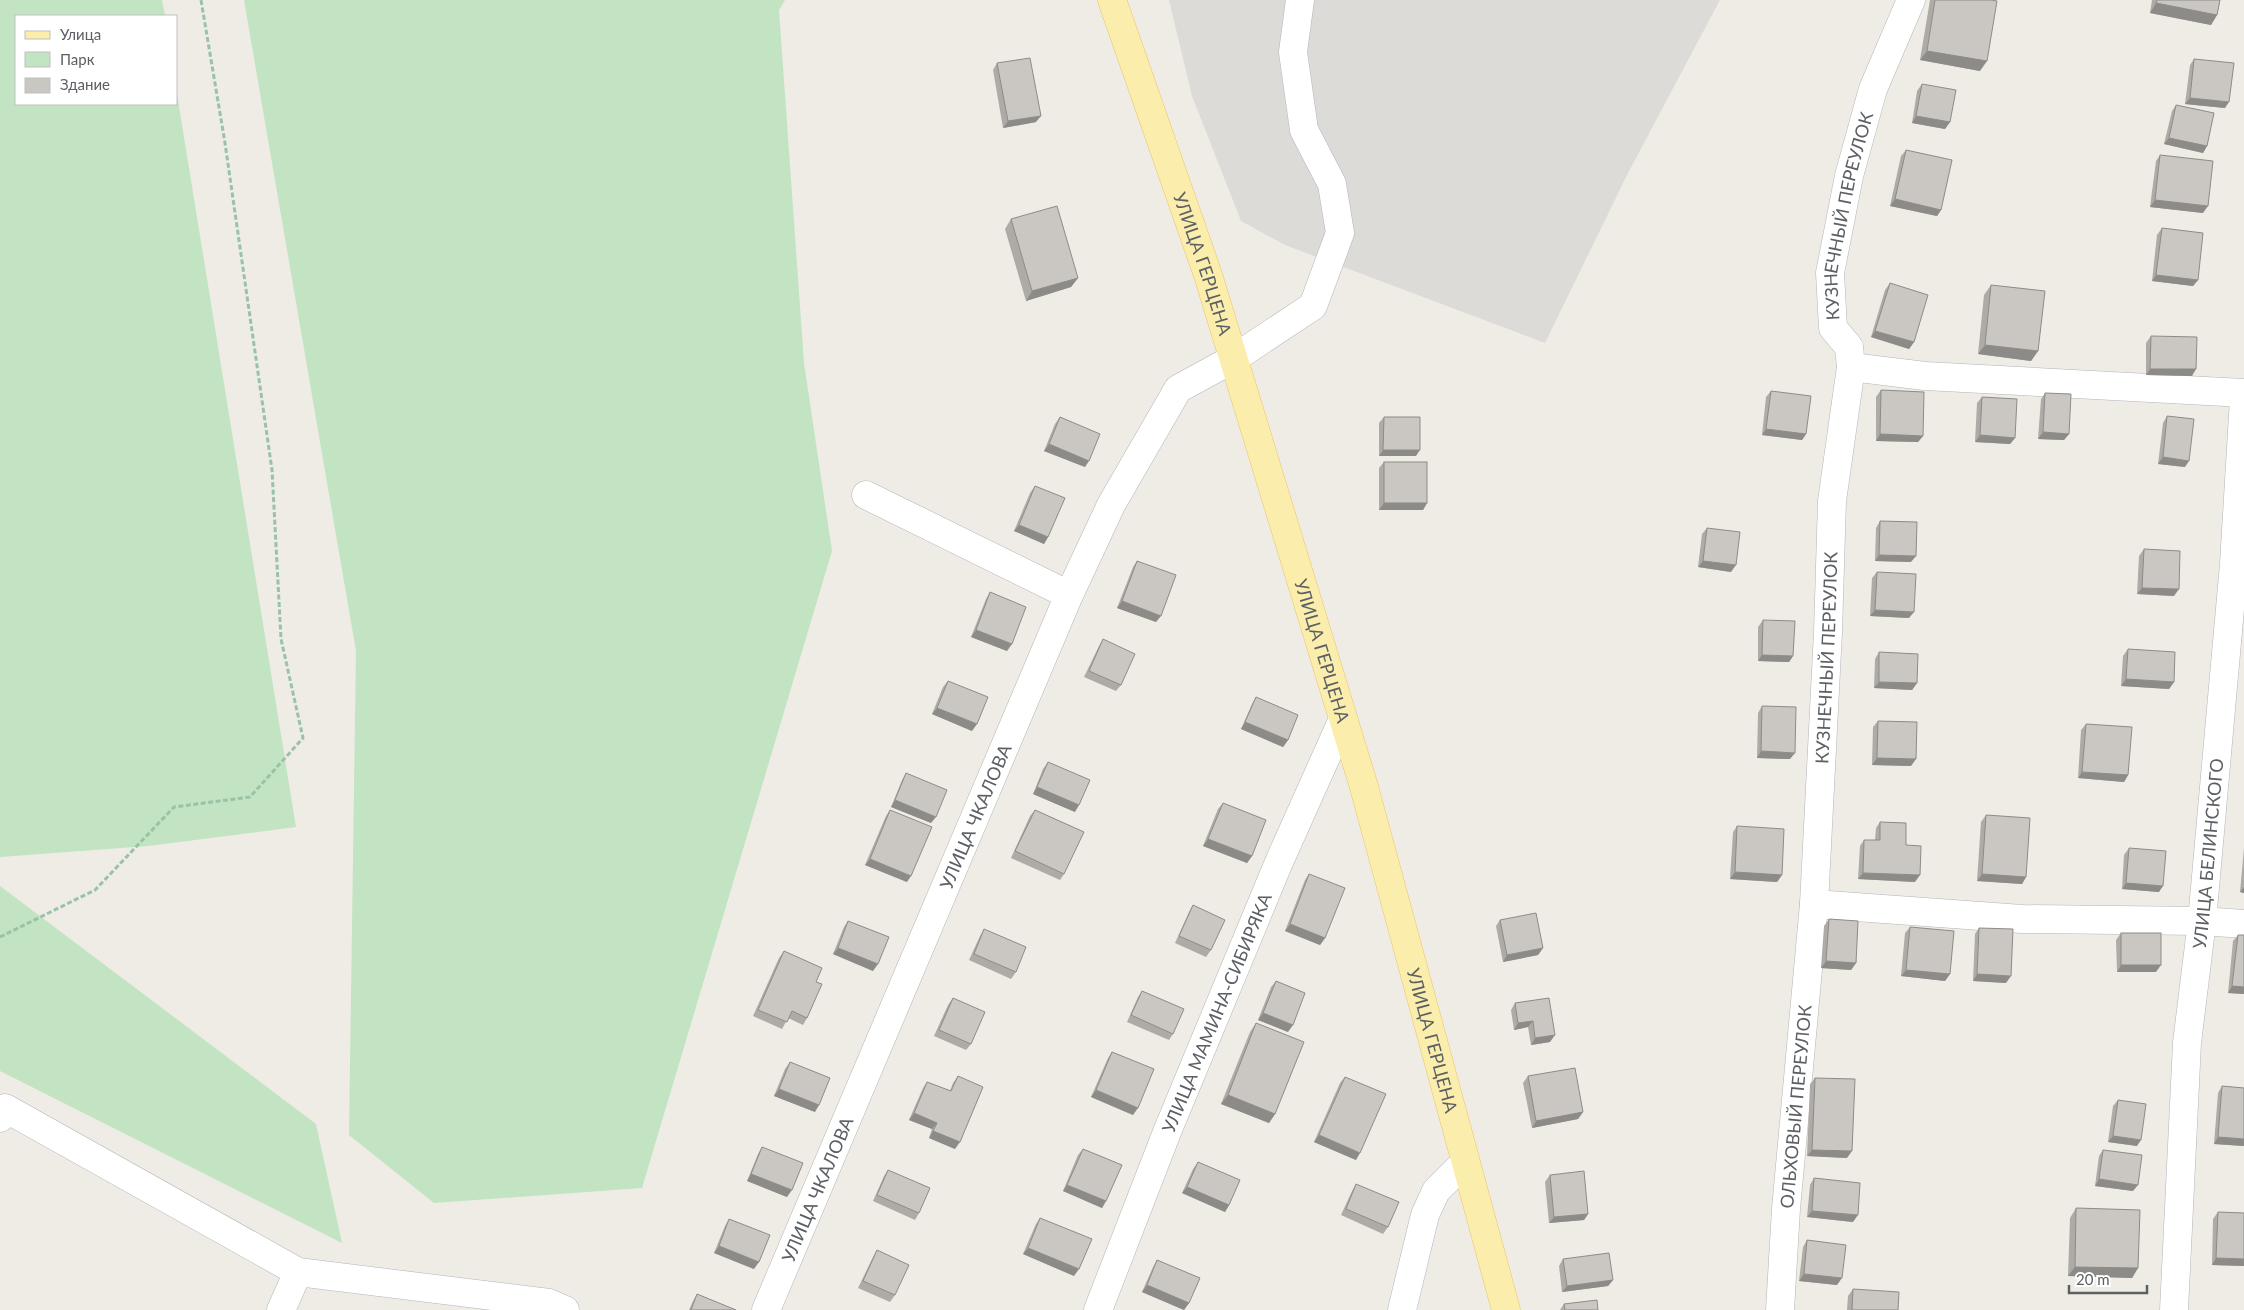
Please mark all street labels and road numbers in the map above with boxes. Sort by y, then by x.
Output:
street label: КУЗНЕЧНЫЙ ПЕРЕУЛОК [1819,109,1877,321]
street label: УЛИЦА ГЕРЦЕНА [1169,189,1237,339]
street label: КУЗНЕЧНЫЙ ПЕРЕУЛОК [1810,551,1841,764]
street label: УЛИЦА ГЕРЦЕНА [1290,576,1355,726]
street label: УЛИЦА ЧКАЛОВА [935,740,1016,892]
street label: УЛИЦА БЕЛИНСКОГО [2188,757,2228,950]
street label: УЛИЦА МАМИНА-СИБИРЯКА [1157,889,1276,1136]
street label: УЛИЦА ГЕРЦЕНА [1403,965,1463,1116]
street label: ОЛЬХОВЫЙ ПЕРЕУЛОК [1775,1004,1816,1209]
street label: УЛИЦА ЧКАЛОВА [777,1113,858,1265]

